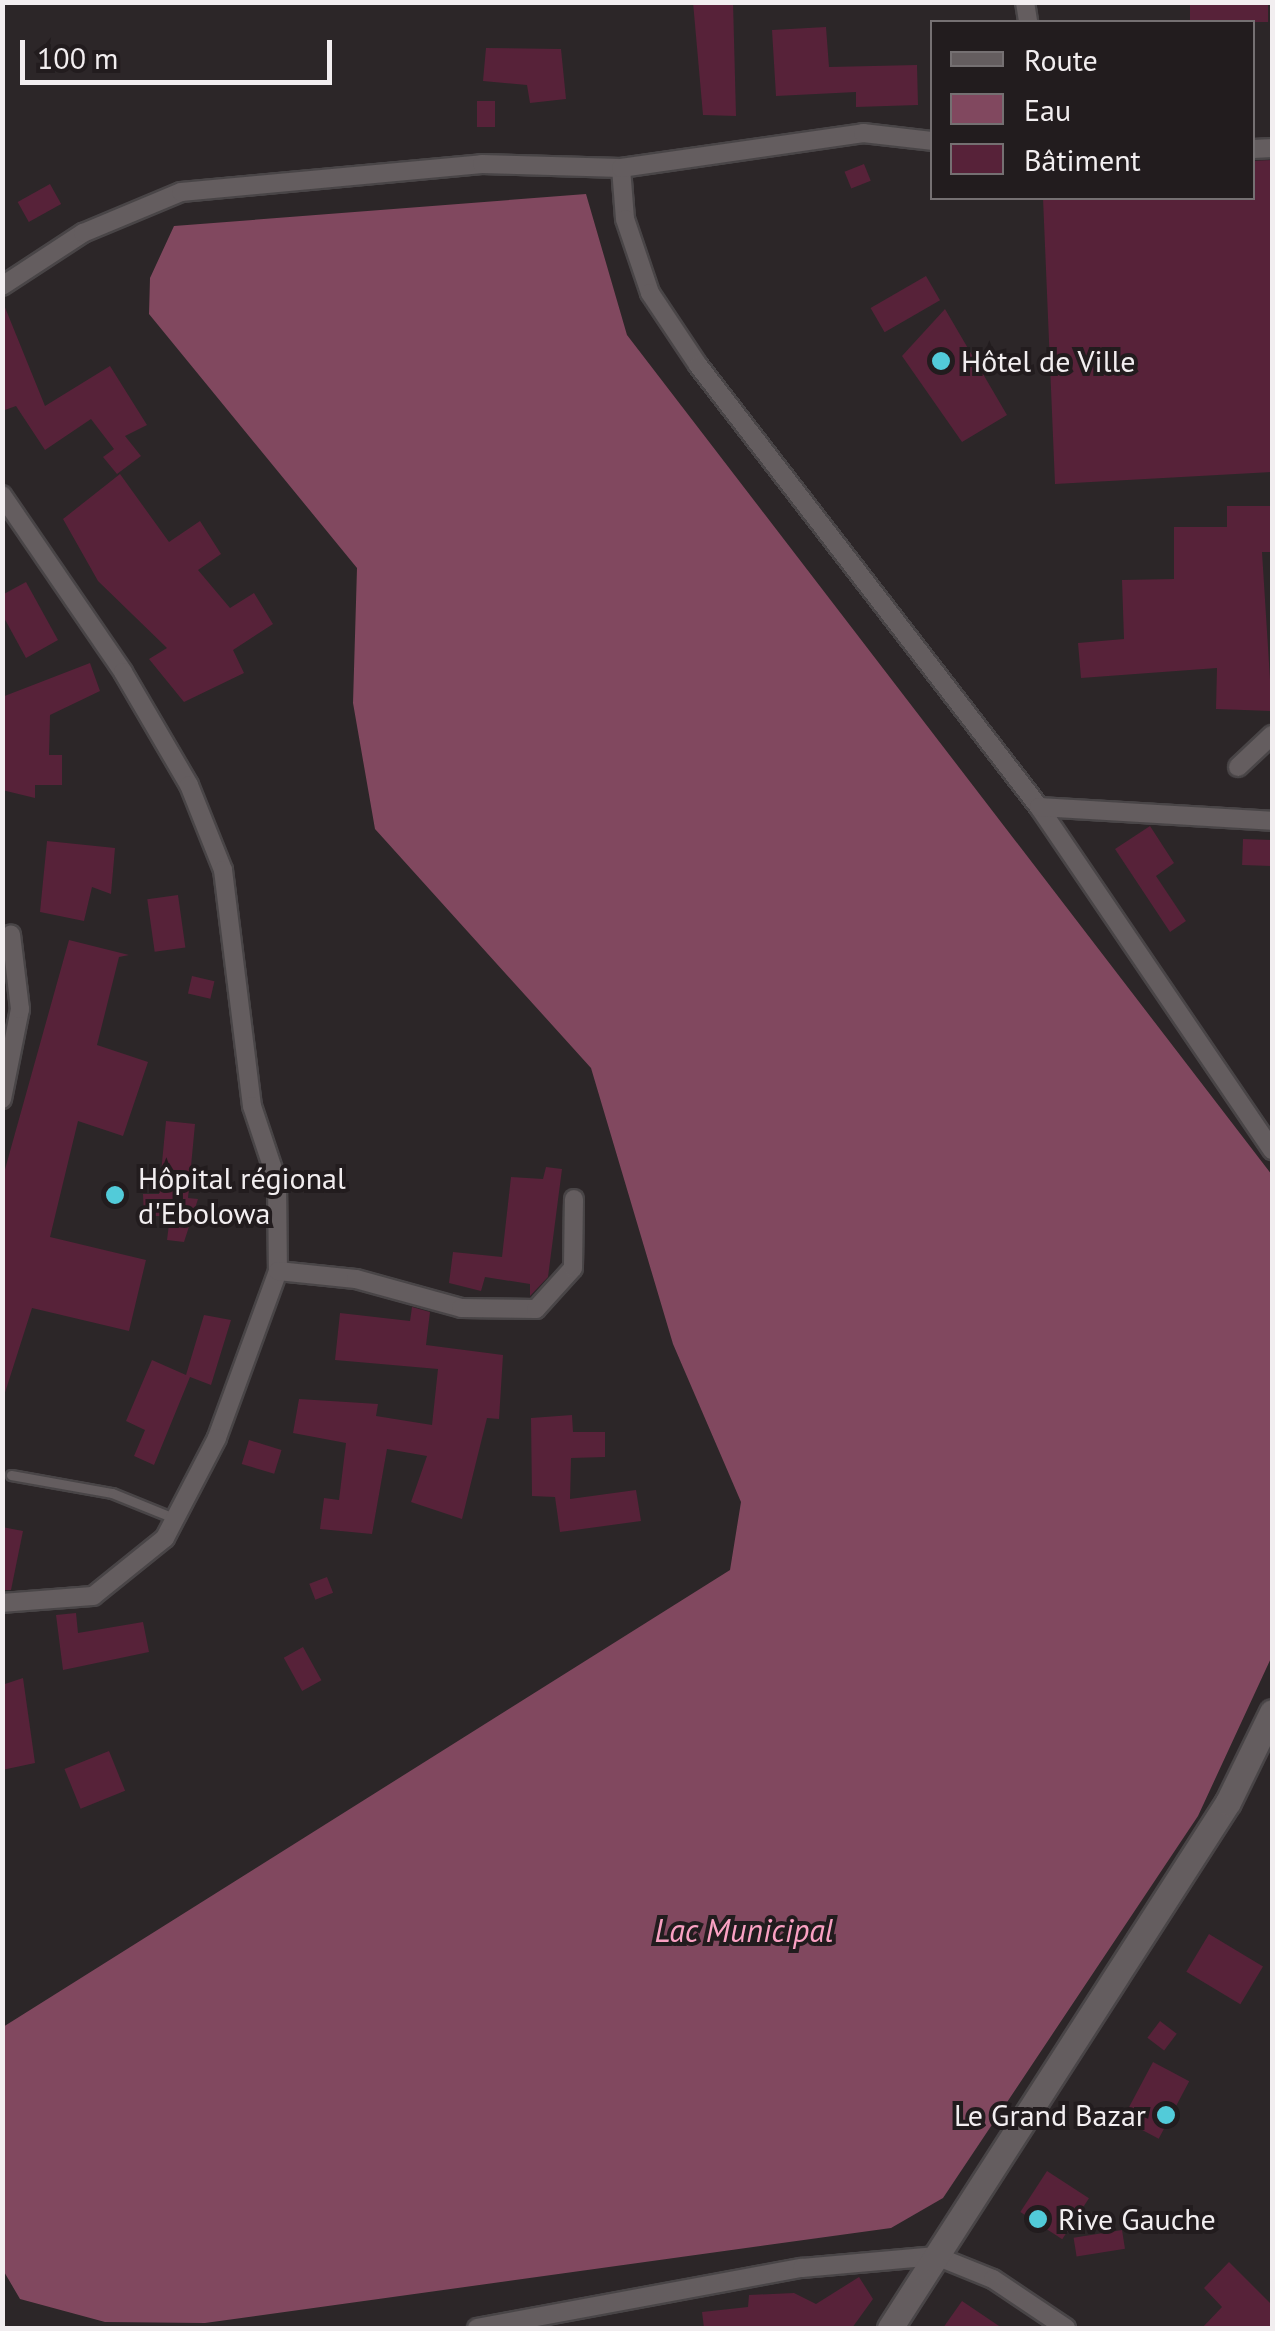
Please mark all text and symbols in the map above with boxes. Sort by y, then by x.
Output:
scale bar [25,20,338,82]
legend [930,20,1255,200]
text: 100 m [37,38,118,77]
text: Route [1024,40,1098,79]
text: Eau [1024,90,1071,129]
text: Bâtiment [1024,140,1141,179]
place label: Hôtel de Ville [961,343,1136,379]
marker: Hôtel de Ville [930,350,952,372]
place label: Hôpital régional d'Ebolowa [138,1160,346,1230]
marker: Hôpital régional d'Ebolowa [102,1182,128,1208]
water label: Lac Municipal [654,1911,834,1949]
place label: Le Grand Bazar [954,2097,1146,2133]
marker: Le Grand Bazar [1155,2104,1177,2126]
place label: Rive Gauche [1058,2201,1216,2237]
marker: Rive Gauche [1027,2208,1049,2230]

